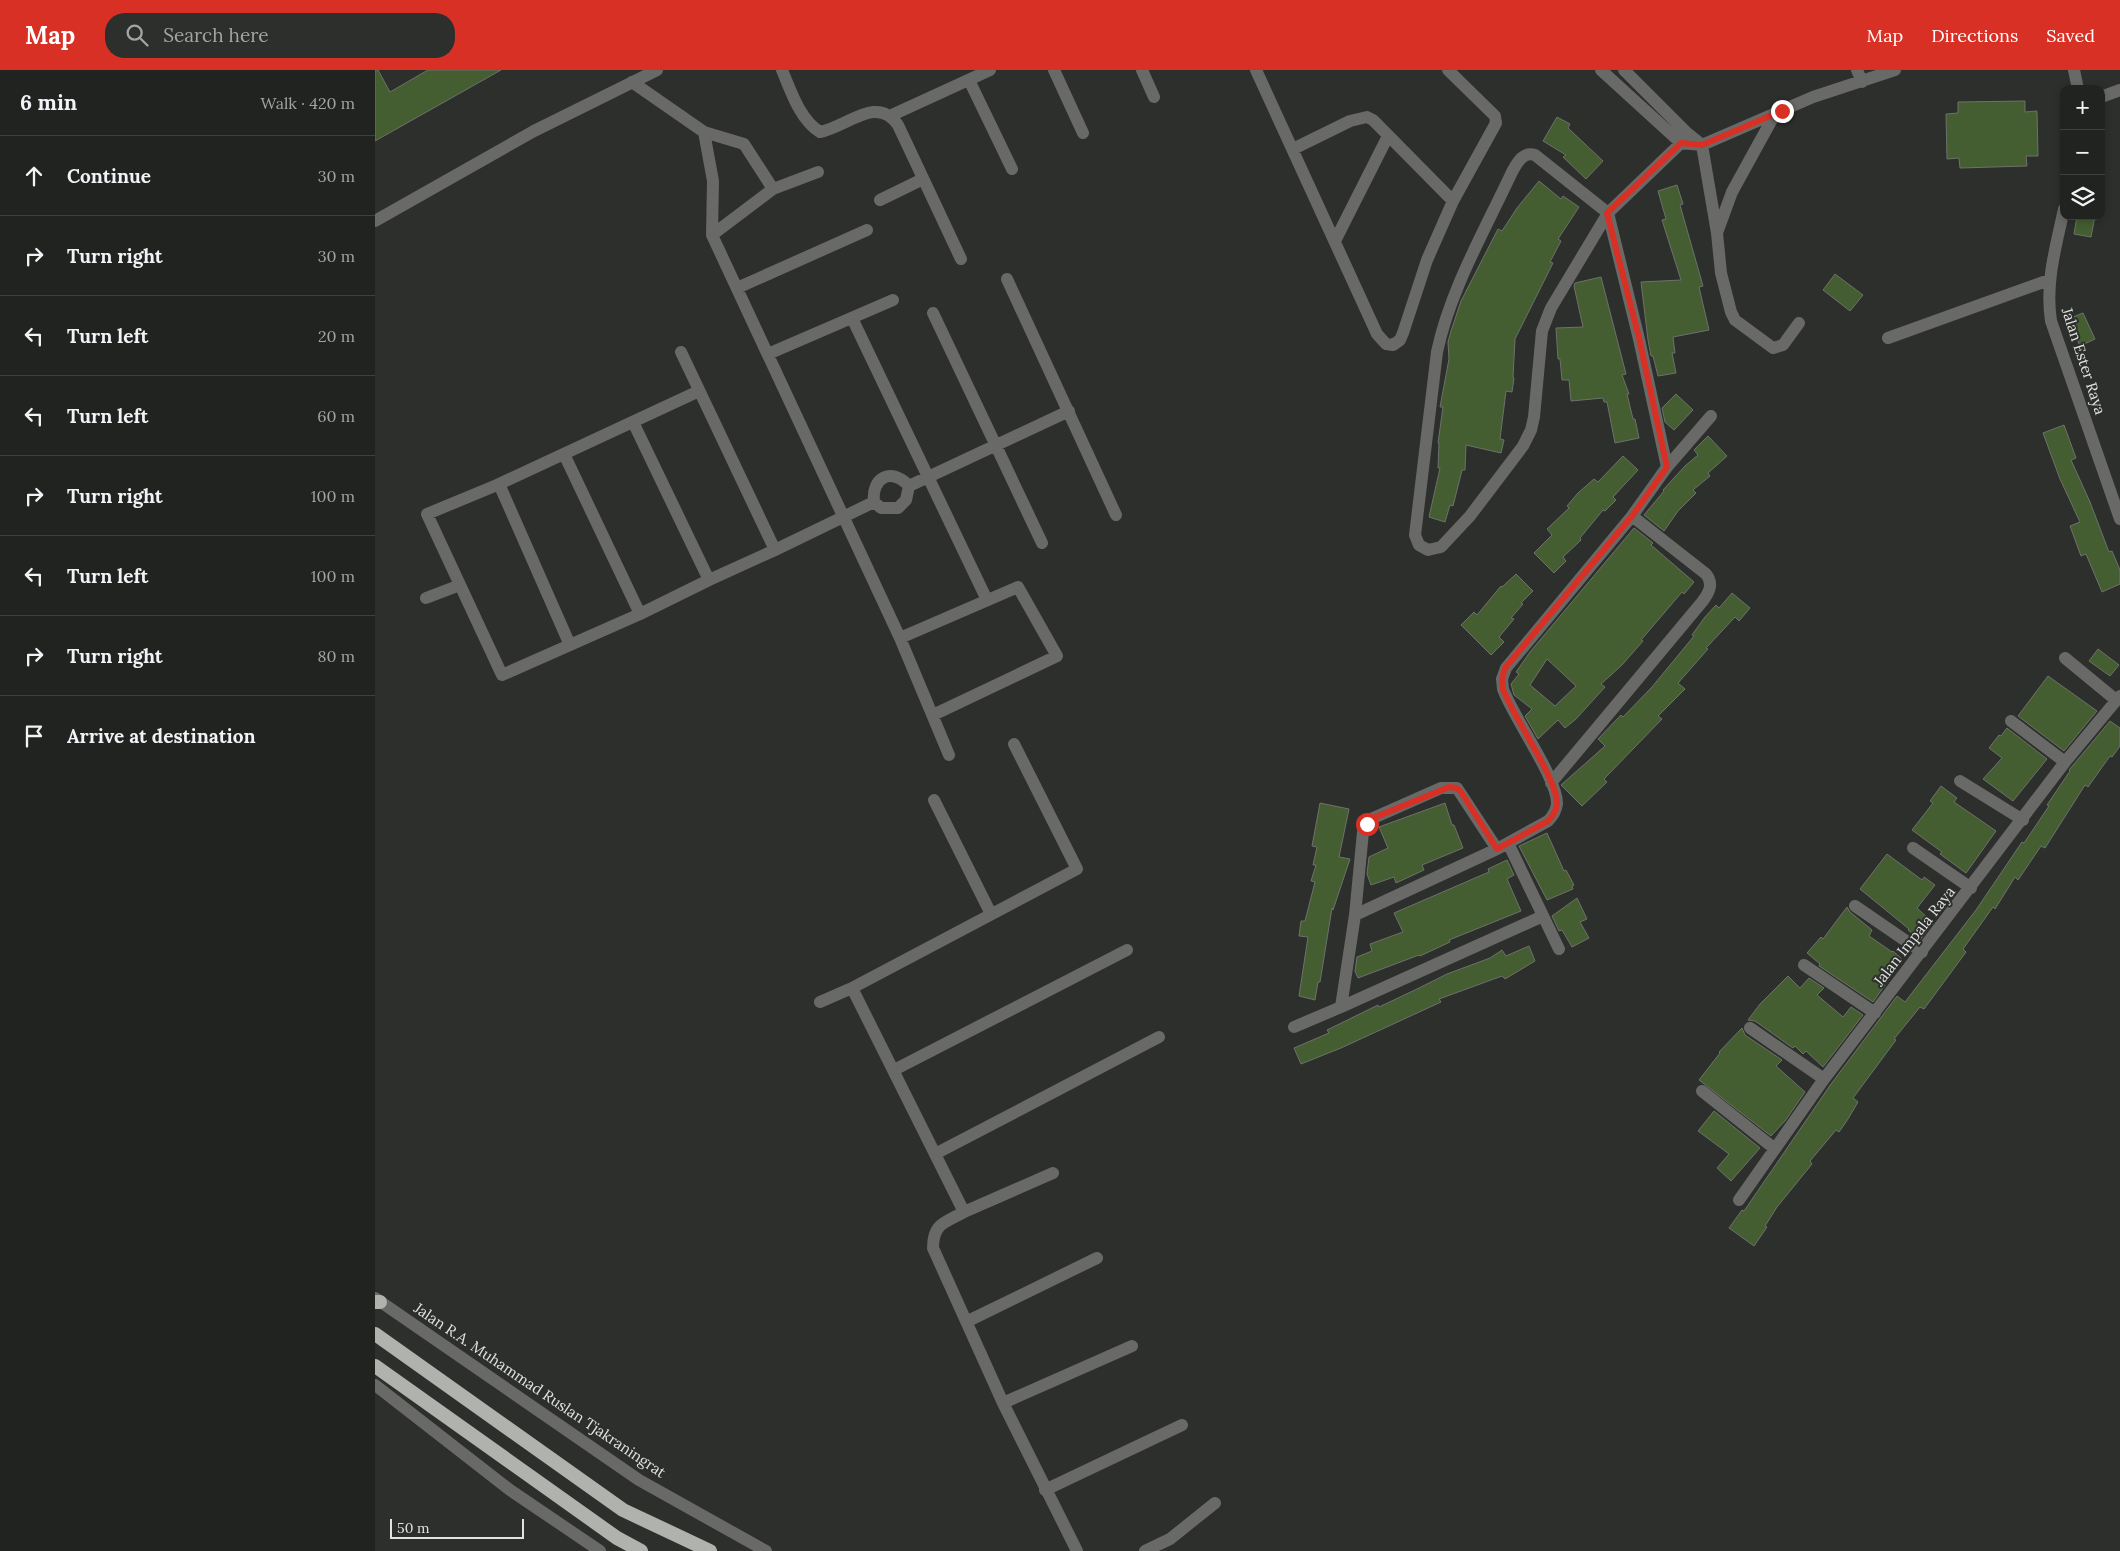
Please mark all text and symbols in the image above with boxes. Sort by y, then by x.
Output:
search box [105,13,455,58]
text: Map [25,20,75,51]
icon: search [123,21,151,49]
text: Search here [163,23,269,47]
text: Map [1867,24,1903,47]
text: Directions [1931,24,2018,47]
text: Saved [2046,24,2095,47]
map controls [2060,85,2105,220]
button: + [2060,85,2105,130]
text: 6 min [20,89,77,116]
text: Walk · 420 m [260,93,355,113]
route end [1771,100,1794,123]
button: − [2060,130,2105,175]
icon: ahead [20,162,48,190]
text: Continue [67,164,151,188]
text: 30 m [318,166,355,186]
button: layers [2060,175,2105,220]
icon: right [20,242,48,270]
text: Turn right [67,244,163,268]
text: 30 m [318,246,355,266]
street label: Jalan Ester Raya [2057,304,2110,417]
icon: left [20,322,48,350]
text: Turn left [67,324,148,348]
text: 20 m [318,326,355,346]
icon: left [20,402,48,430]
text: Turn left [67,404,148,428]
text: 60 m [317,406,355,426]
icon: right [20,482,48,510]
text: Turn right [67,484,163,508]
text: 100 m [311,486,355,506]
icon: left [20,562,48,590]
text: Turn left [67,564,148,588]
text: 100 m [311,566,355,586]
icon: right [20,642,48,670]
text: Turn right [67,644,163,668]
text: 80 m [318,646,355,666]
icon: arrive [20,722,48,750]
text: Arrive at destination [67,724,256,748]
route start [1356,813,1379,836]
street label: Jalan Impala Raya [1869,882,1959,990]
street label: Jalan R.A. Muhammad Ruslan Tjakraningrat [410,1298,670,1482]
scale bar [390,1516,524,1539]
text: 50 m [397,1519,430,1537]

